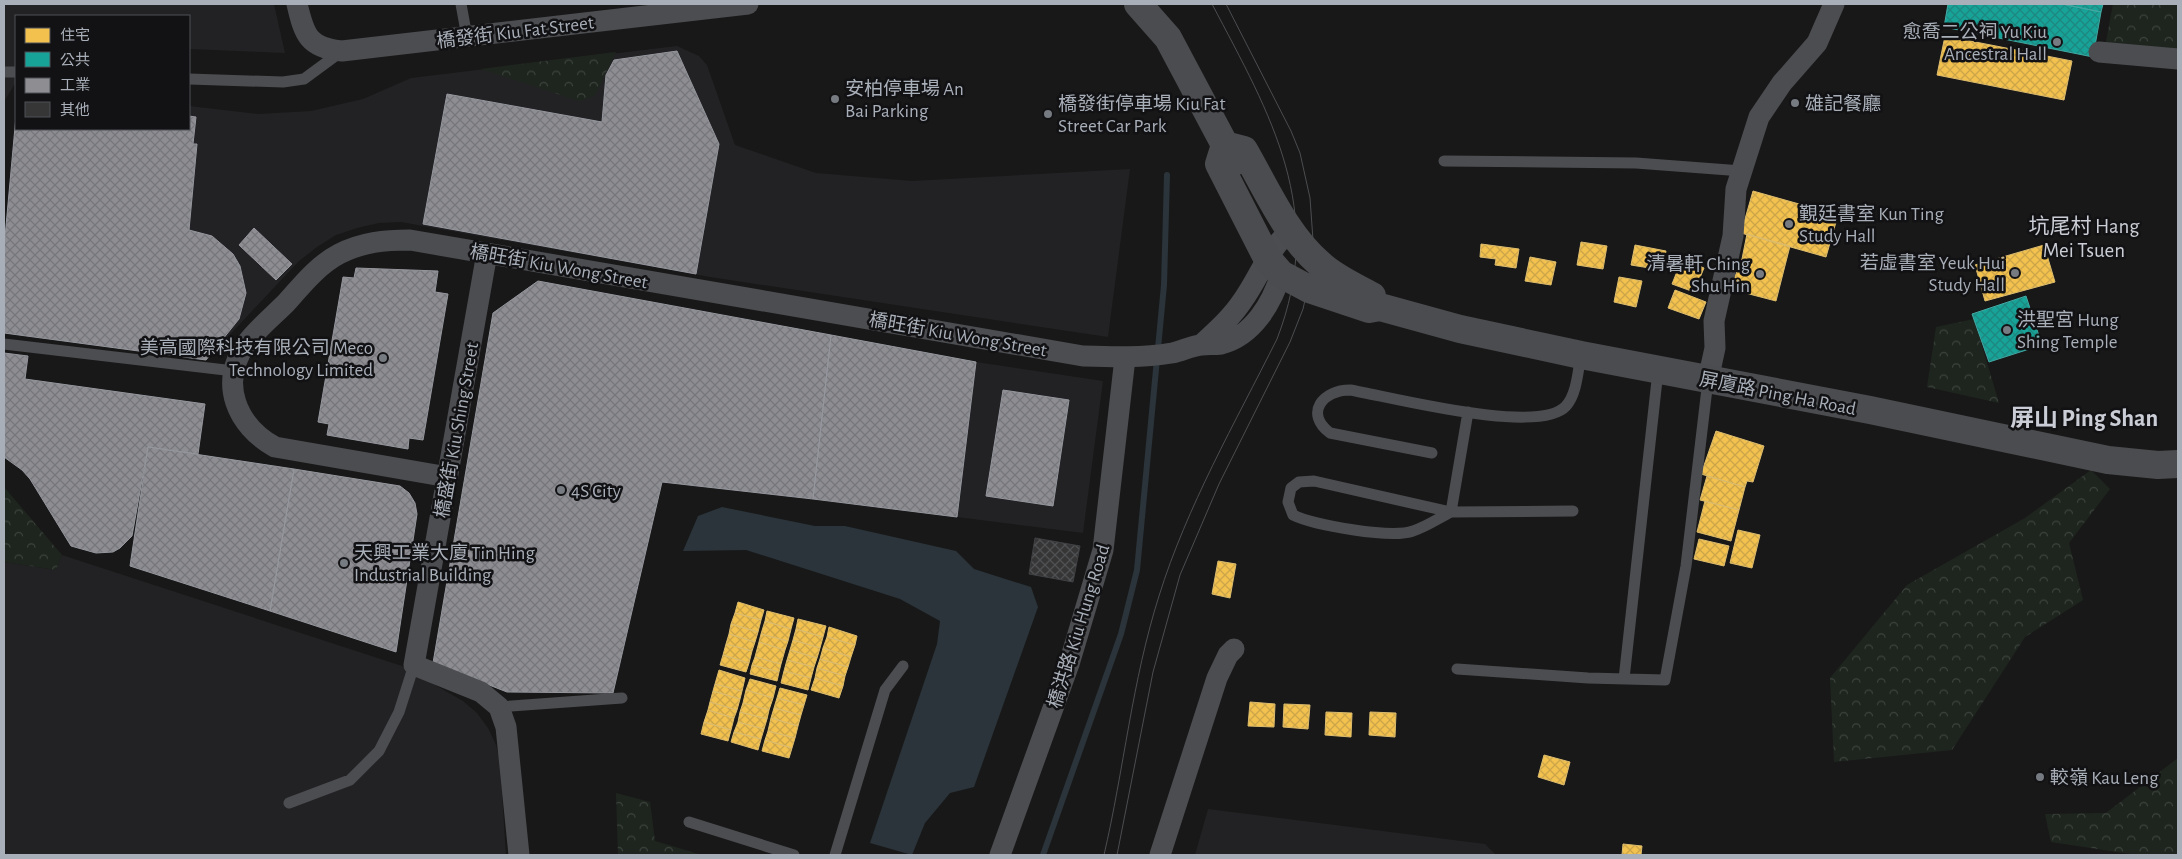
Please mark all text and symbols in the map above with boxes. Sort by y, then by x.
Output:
street label: 橋發街 Kiu Fat Street [435,12,595,52]
legend [15,15,190,130]
place label: 愈喬二公祠 Yu Kiu Ancestral Hall [1903,21,2047,64]
text: 住宅 [60,27,90,43]
marker: 愈喬二公祠 Yu Kiu Ancestral Hall [2051,36,2063,48]
text: 公共 [60,52,90,68]
text: 工業 [60,77,90,93]
place label: 安柏停車場 An Bai Parking [845,78,964,121]
marker: 安柏停車場 An Bai Parking [829,93,841,105]
place label: 橋發街停車場 Kiu Fat Street Car Park [1058,93,1226,136]
place label: 雄記餐廳 [1805,93,1881,114]
marker: 雄記餐廳 [1789,97,1801,109]
text: 其他 [60,102,90,118]
marker: 橋發街停車場 Kiu Fat Street Car Park [1042,108,1054,120]
place label: 覲廷書室 Kun Ting Study Hall [1799,203,1944,246]
district label: 坑尾村 Hang Mei Tsuen [2029,215,2140,261]
marker: 覲廷書室 Kun Ting Study Hall [1783,218,1795,230]
street label: 橋旺街 Kiu Wong Street [468,241,649,292]
place label: 若虛書室 Yeuk Hui Study Hall [1860,252,2005,295]
place label: 清暑軒 Ching Shu Hin [1646,253,1751,296]
marker: 若虛書室 Yeuk Hui Study Hall [2009,267,2021,279]
marker: 清暑軒 Ching Shu Hin [1754,268,1766,280]
street label: 橋旺街 Kiu Wong Street [867,309,1048,360]
place label: 洪聖宮 Hung Shing Temple [2017,309,2119,352]
marker: 洪聖宮 Hung Shing Temple [2001,324,2013,336]
place label: 美高國際科技有限公司 Meco Technology Limited [140,337,373,380]
street label: 橋盛街 Kiu Shing Street [431,341,482,520]
marker: 美高國際科技有限公司 Meco Technology Limited [377,352,389,364]
street label: 屏廈路 Ping Ha Road [1698,368,1858,419]
district label: 屏山 Ping Shan [2010,406,2158,431]
place label: 4S City [571,482,621,501]
marker: 4S City [555,484,567,496]
place label: 天興工業大廈 Tin Hing Industrial Building [354,542,535,585]
street label: 橋洪路 Kiu Hung Road [1045,542,1113,711]
marker: 天興工業大廈 Tin Hing Industrial Building [338,557,350,569]
place label: 較嶺 Kau Leng [2050,767,2159,788]
marker: 較嶺 Kau Leng [2034,771,2046,783]

